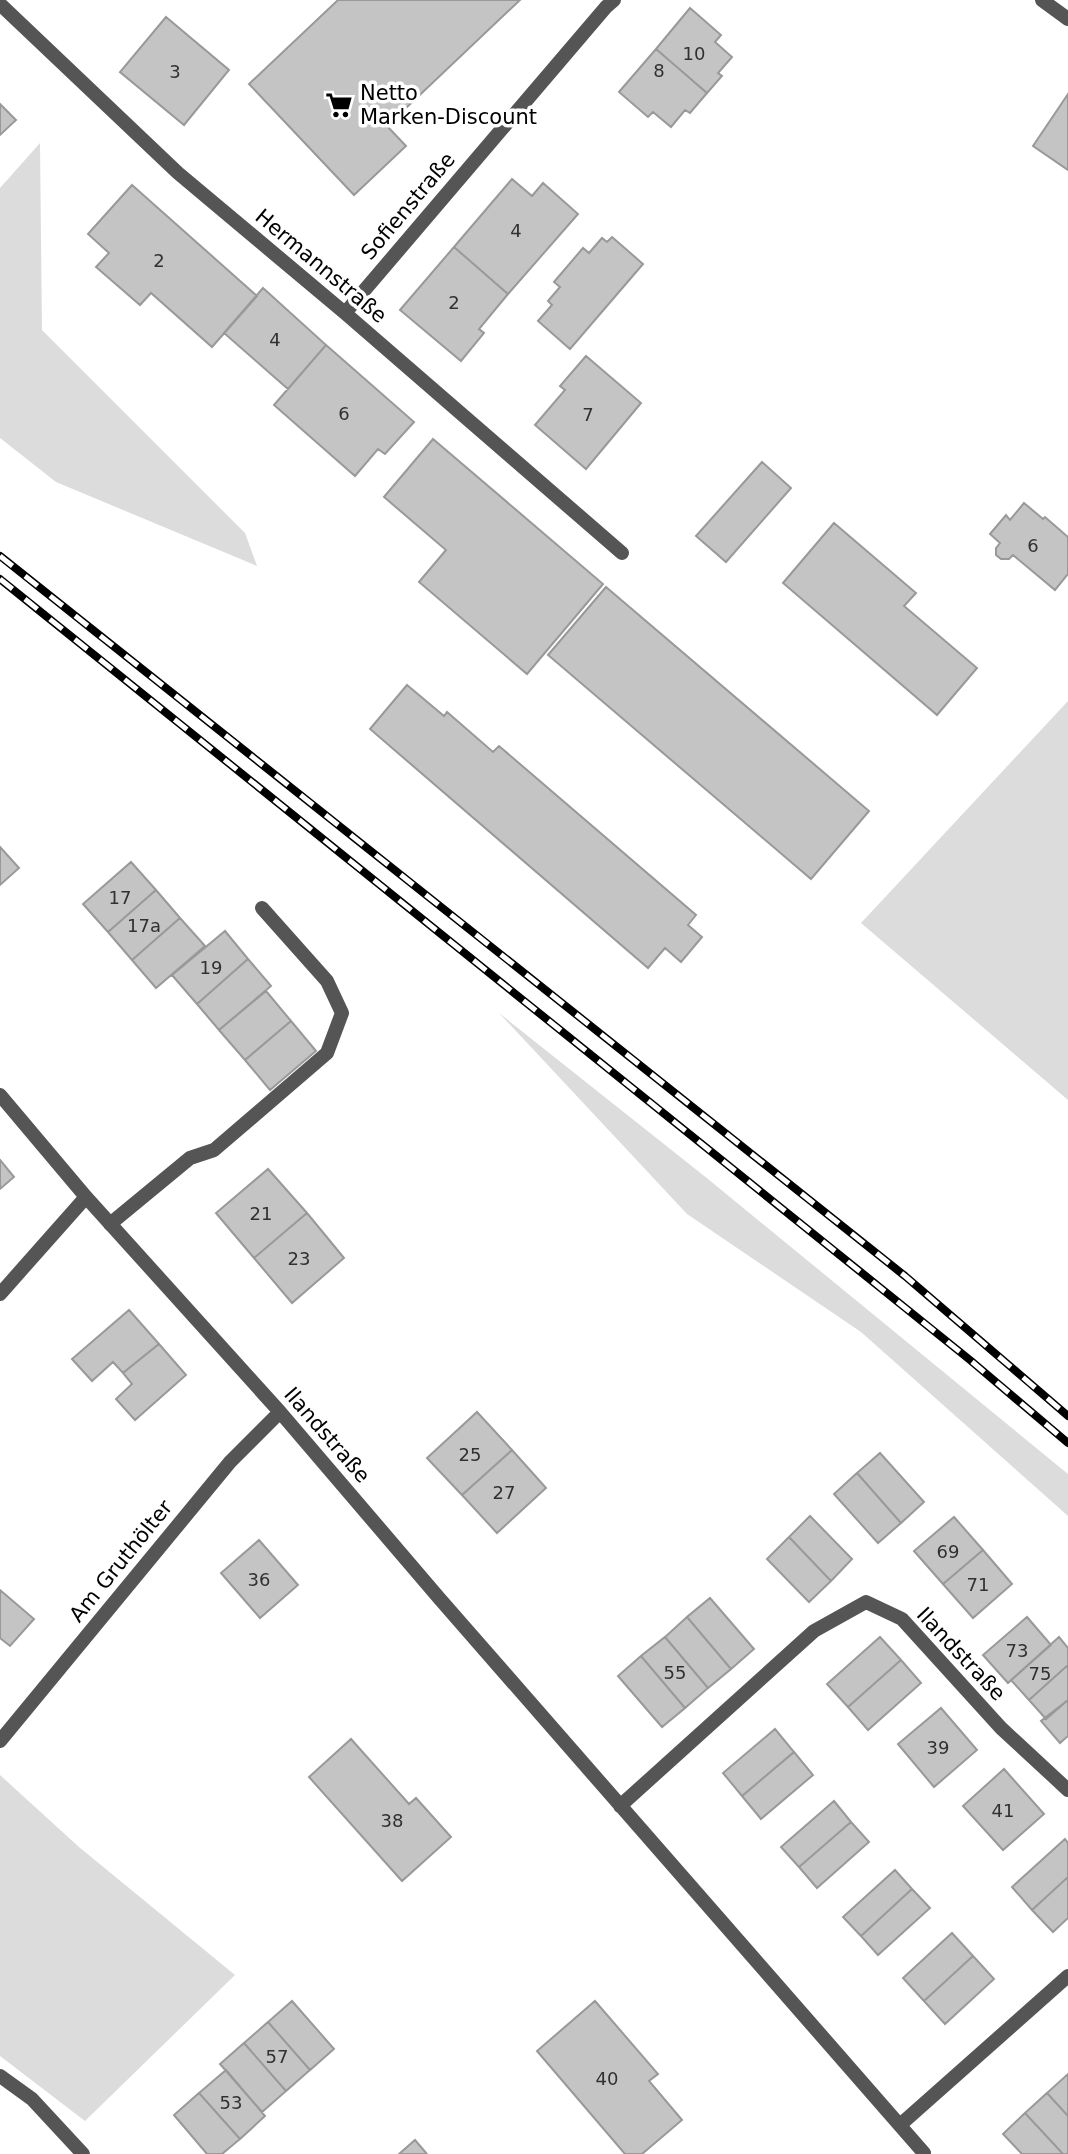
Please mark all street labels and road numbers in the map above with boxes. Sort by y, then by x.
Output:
street label: Sofienstraße [356,148,460,264]
street label: Hermannstraße [251,204,391,328]
street label: Ilandstraße [279,1382,375,1488]
street label: Am Gruthölter [65,1495,178,1627]
street label: Ilandstraße [912,1603,1010,1705]

